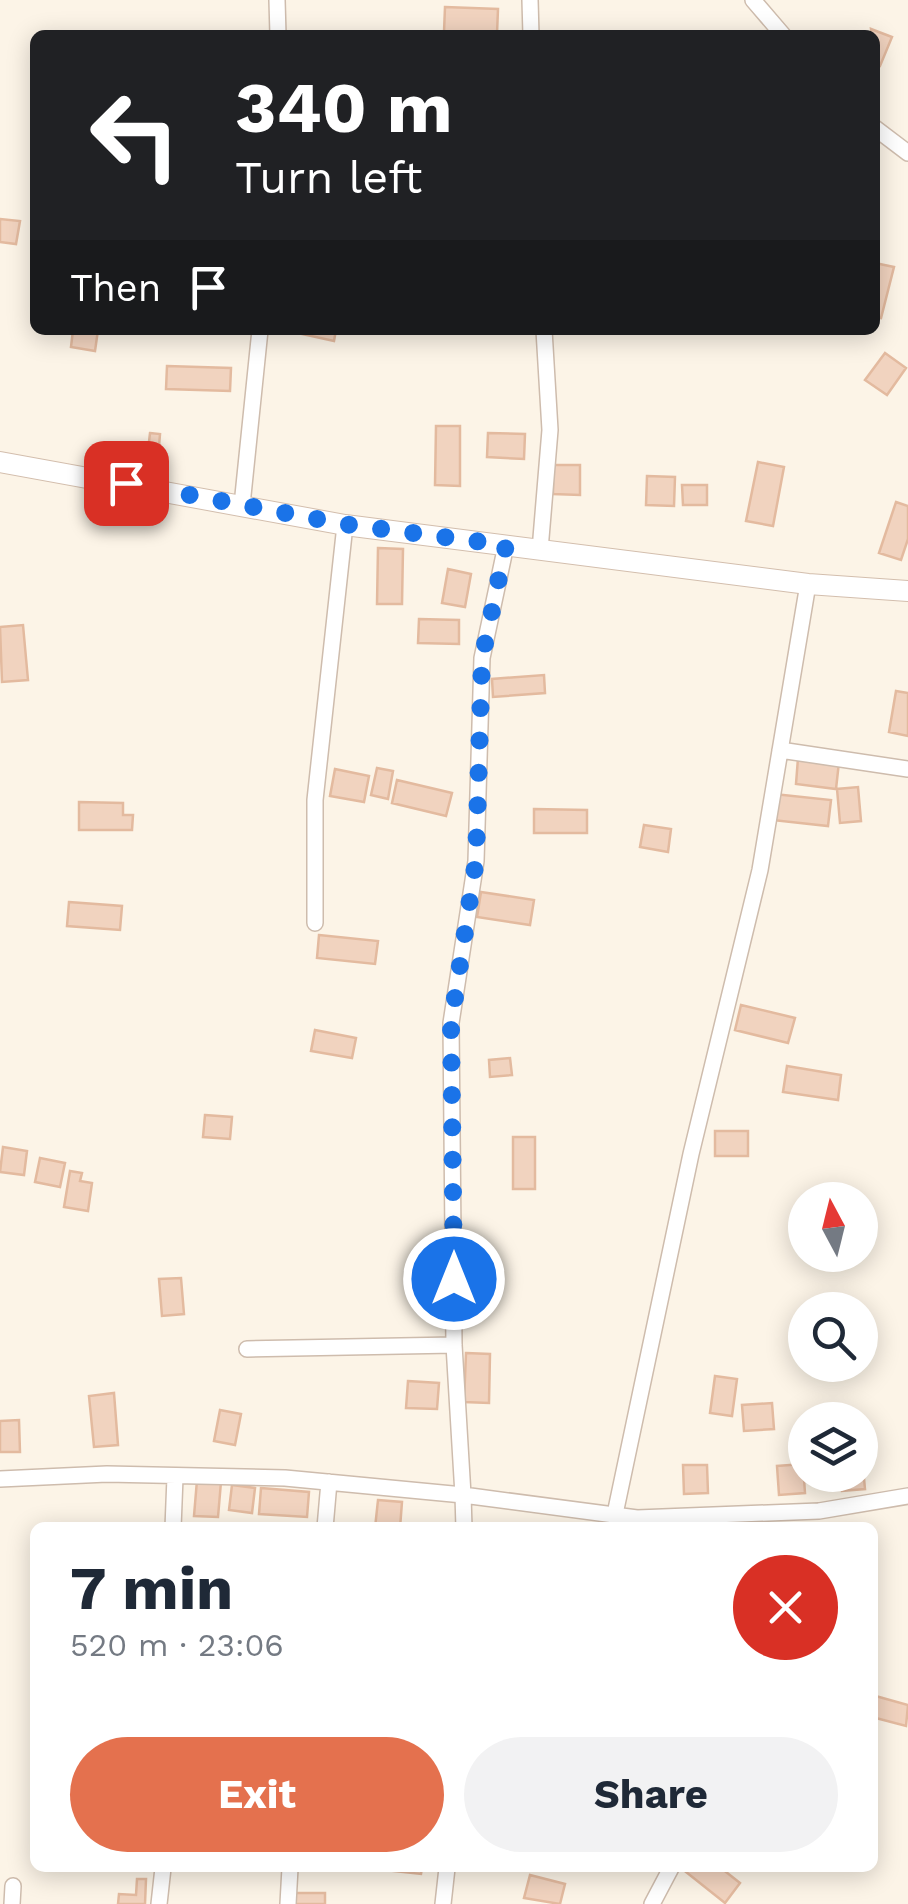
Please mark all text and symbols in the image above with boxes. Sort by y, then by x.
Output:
text: 340 m [235,67,453,149]
icon: left [70,70,200,200]
text: Turn left [235,151,422,204]
icon: arrive [181,260,236,315]
text: Then [70,266,161,310]
pin [84,441,169,526]
icon: arrive [99,456,154,511]
north arrow [788,1182,878,1272]
map controls [788,1182,878,1492]
position arrow [402,1227,506,1331]
button: search [788,1292,878,1382]
button: layers [788,1402,878,1492]
text: 7 min [70,1553,233,1624]
button: close [733,1555,838,1660]
text: 520 m · 23:06 [70,1626,284,1664]
button: Exit [70,1737,444,1852]
button: Share [464,1737,838,1852]

